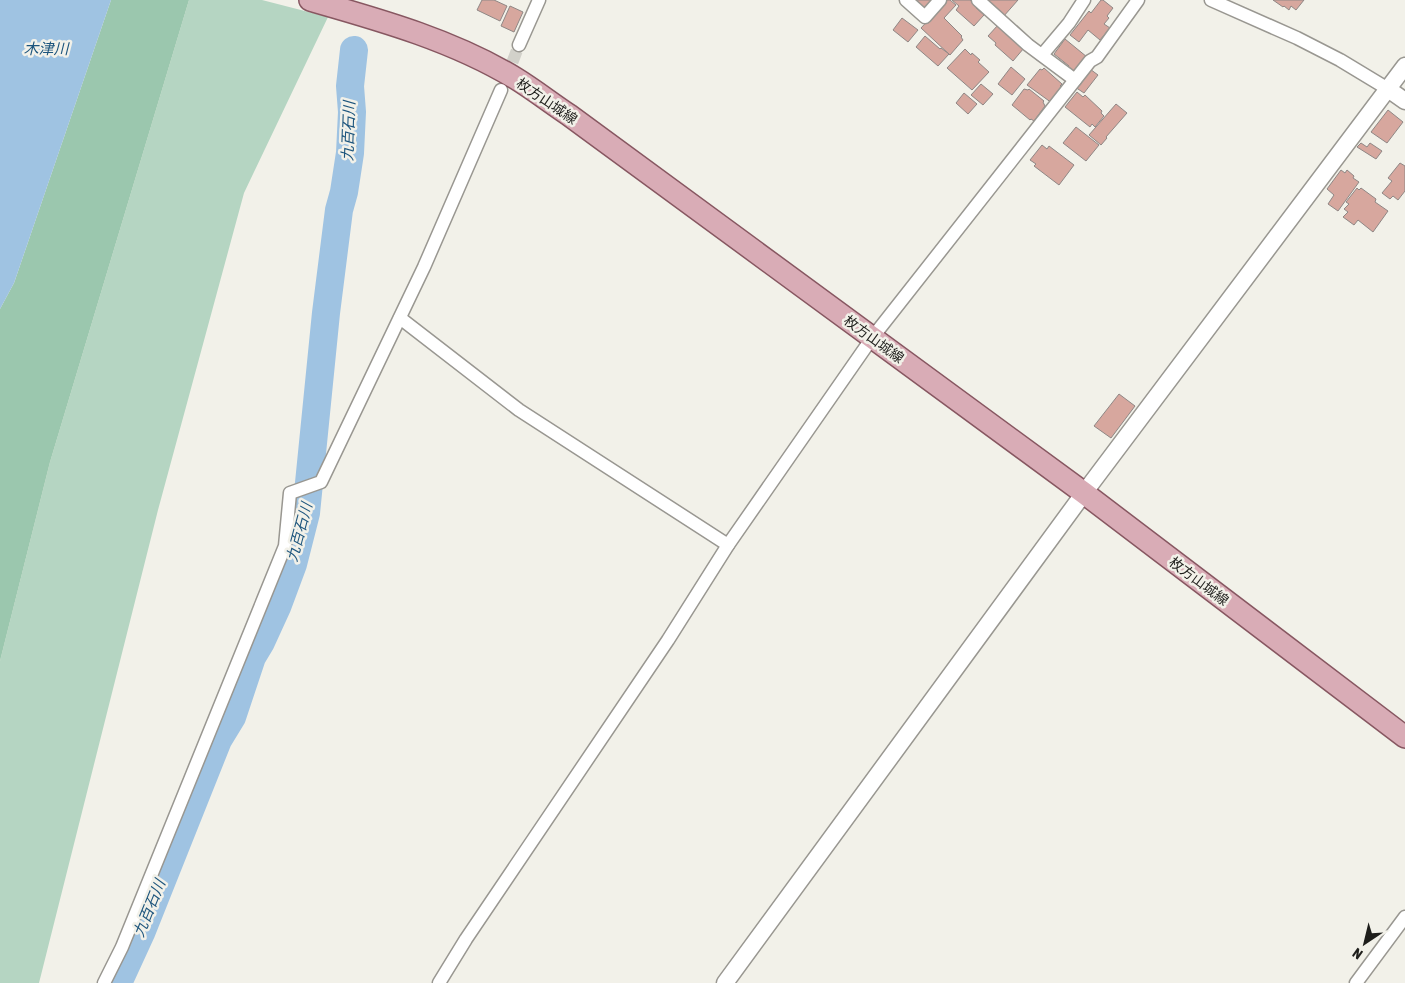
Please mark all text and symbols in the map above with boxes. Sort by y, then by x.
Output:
water label: 木津川 [23,40,70,57]
street label: 枚方山城線 [514,75,580,127]
water label: 九百石川 [338,99,358,161]
street label: 枚方山城線 [841,312,907,366]
water label: 九百石川 [283,499,315,563]
street label: 枚方山城線 [1166,554,1232,608]
water label: 九百石川 [130,875,169,939]
north arrow [1340,918,1390,968]
text: N [1350,945,1366,963]

